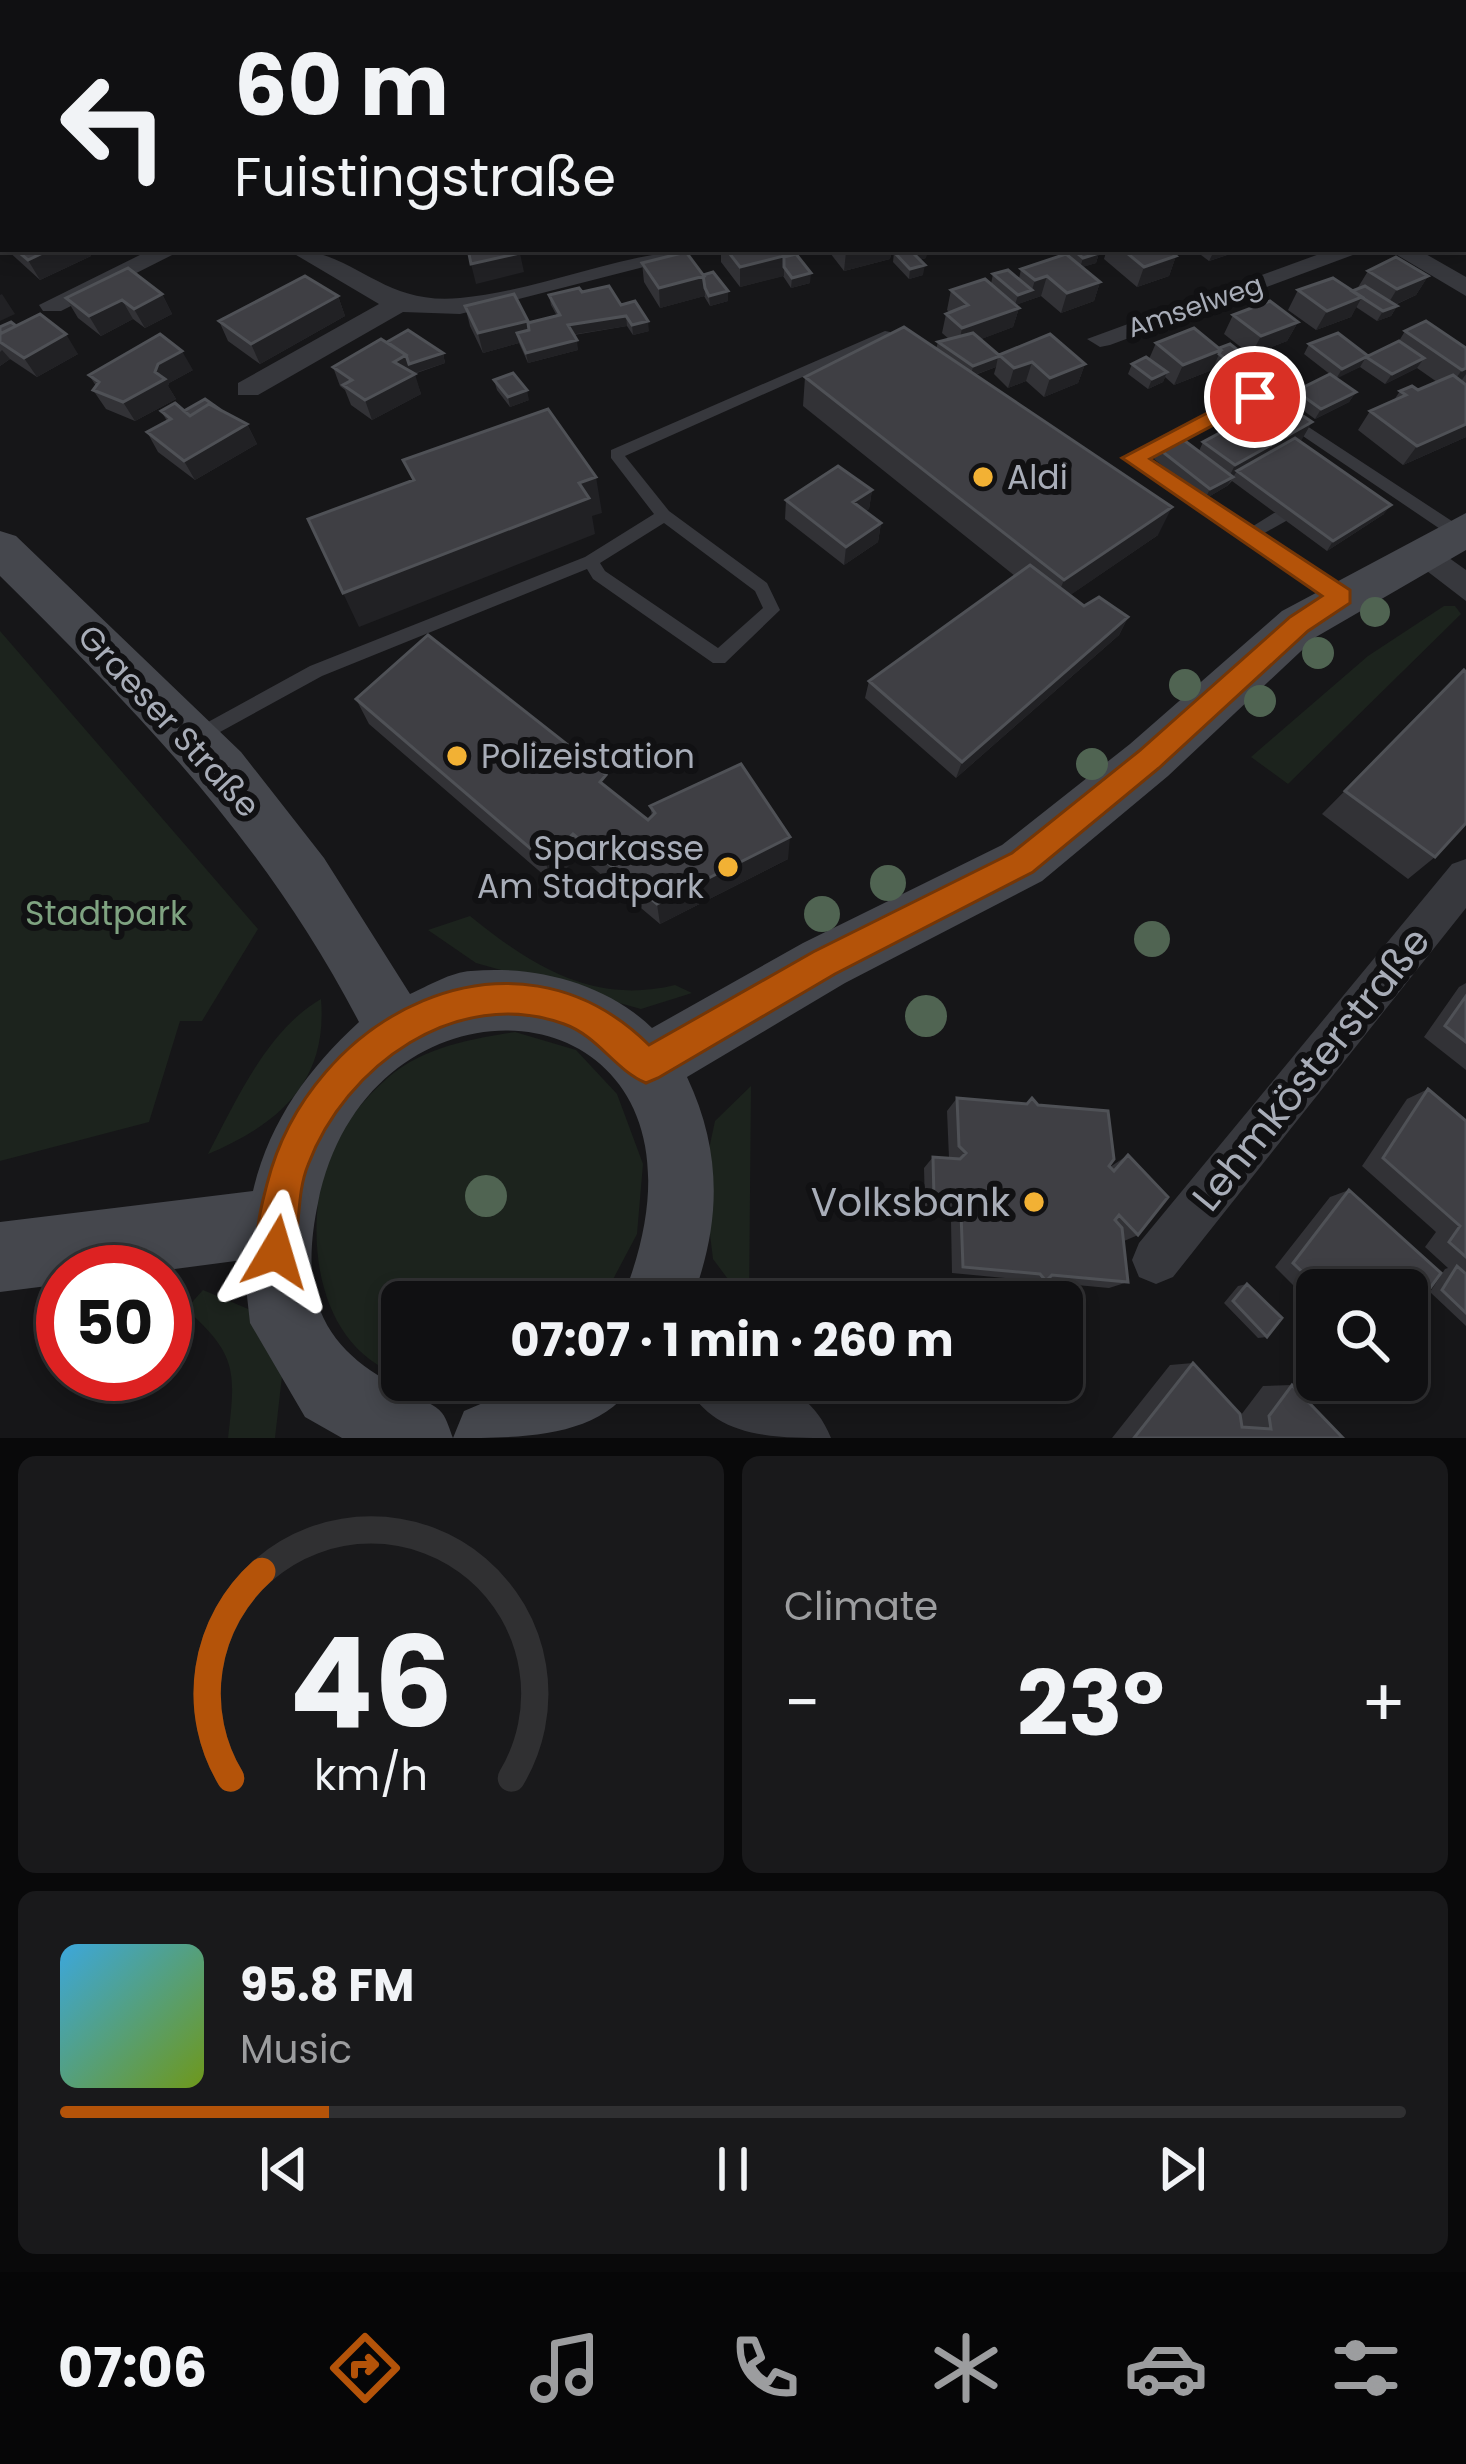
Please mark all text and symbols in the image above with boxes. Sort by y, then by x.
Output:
text: 60 m [234,27,449,144]
icon: left [36,48,192,204]
text: Fuistingstraße [234,139,616,215]
street label: Amselweg [1122,266,1268,346]
pin [1204,346,1306,448]
icon: arrive [1222,364,1288,430]
place label: Aldi [1007,454,1068,501]
marker: Aldi [970,464,996,490]
street label: Graeser Straße [67,614,271,828]
place label: Polizeistation [481,733,695,780]
marker: Polizeistation [444,743,470,769]
place label: Sparkasse Am Stadtpark [477,825,704,910]
marker: Sparkasse Am Stadtpark [715,854,741,880]
park label: Stadtpark [25,890,187,937]
street label: Lehmkösterstraße [1179,915,1443,1223]
place label: Volksbank [811,1175,1010,1230]
position arrow [213,1189,339,1315]
marker: Volksbank [1021,1189,1047,1215]
speed limit sign: 50 [36,1245,192,1401]
map controls [1296,1269,1428,1401]
button: search [1296,1269,1428,1401]
text: 07:07 · 1 min · 260 m [510,1309,954,1372]
text: Climate [784,1579,938,1634]
text: 46 [289,1596,453,1771]
text: 23° [1017,1640,1164,1767]
text: − [784,1657,820,1749]
text: + [1361,1657,1406,1749]
text: km/h [314,1744,428,1804]
text: 95.8 FM [240,1954,414,2017]
text: Music [240,2022,352,2077]
icon: previous [251,2136,317,2202]
icon: pause [700,2136,766,2202]
icon: next [1149,2136,1215,2202]
icon: directions [323,2326,407,2410]
icon: music [523,2326,607,2410]
icon: phone [723,2326,807,2410]
icon: climate [924,2326,1008,2410]
icon: car [1124,2326,1208,2410]
icon: filters [1324,2326,1408,2410]
text: 07:06 [58,2330,207,2406]

